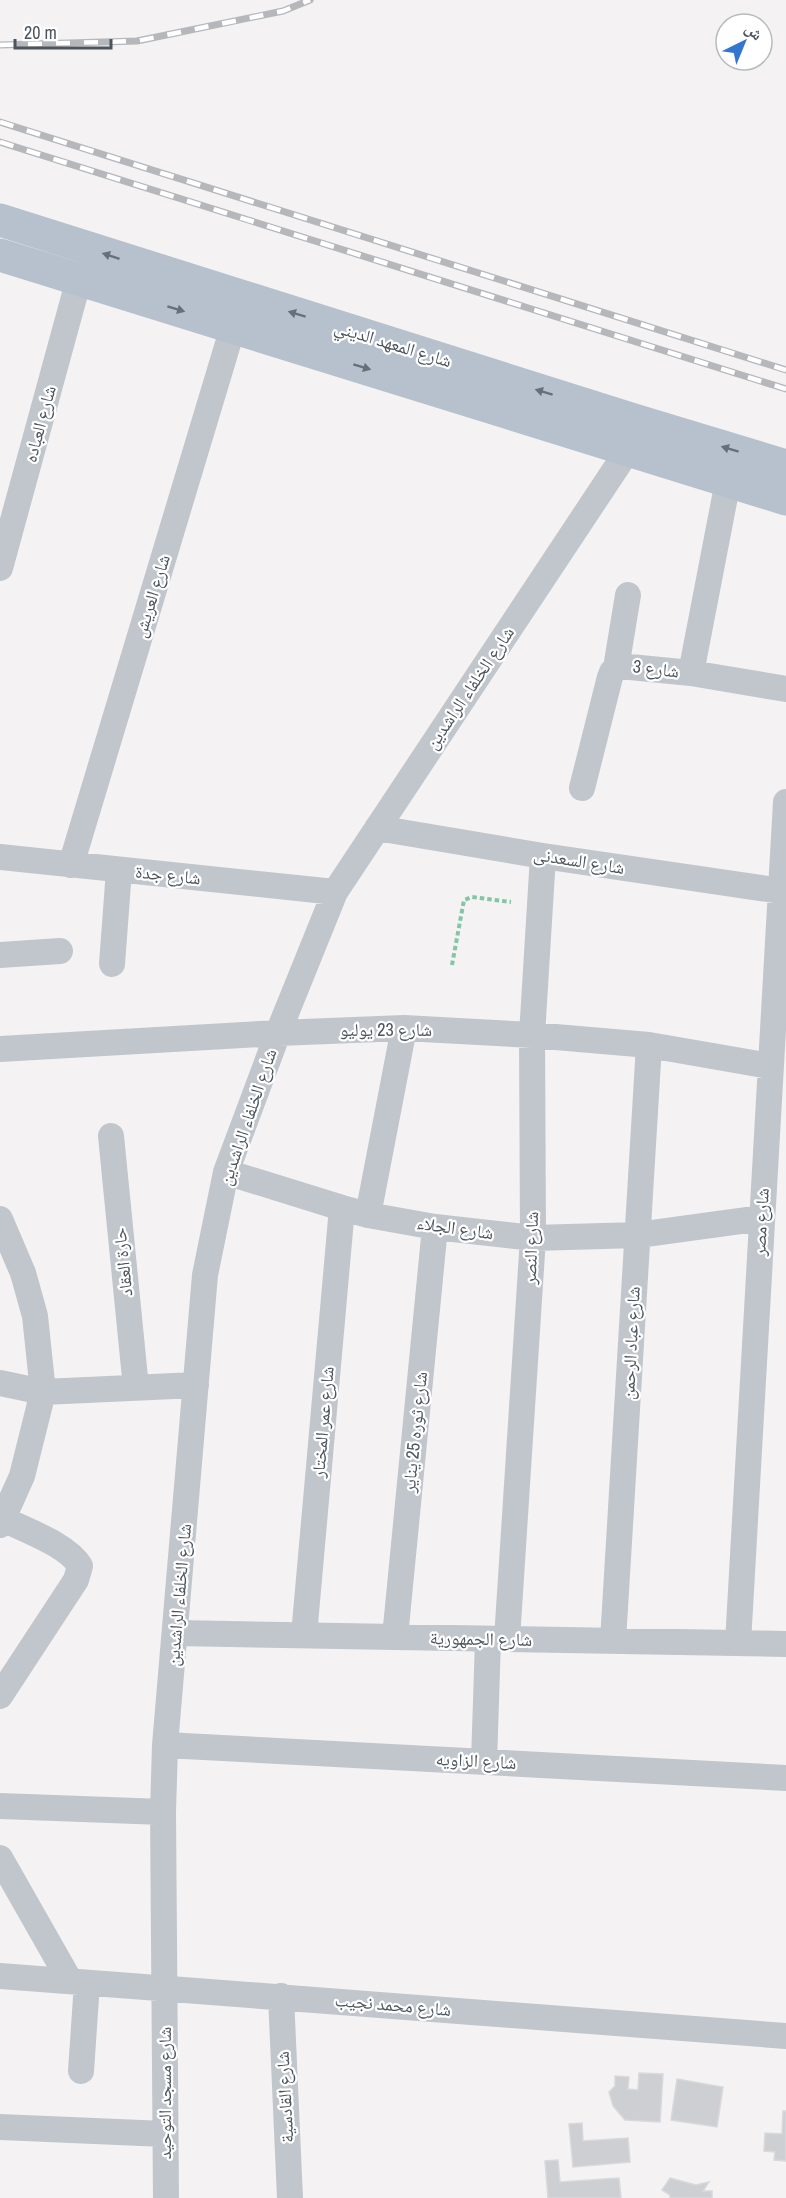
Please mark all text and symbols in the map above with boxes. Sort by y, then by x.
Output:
scale bar [15,12,111,50]
north arrow [714,12,774,72]
text: ش [741,17,768,45]
text: 20 m [24,20,57,45]
one-way arrow [102,251,120,260]
one-way arrow [167,305,185,315]
one-way arrow [288,309,306,319]
street label: شارع المعهد الديني [331,314,455,376]
one-way arrow [353,363,371,373]
street label: شارع العباده [17,383,62,465]
one-way arrow [535,387,553,396]
one-way arrow [721,444,739,453]
street label: شارع العريش [127,551,176,640]
street label: شارع الخلفاء الراشدين [419,621,520,754]
street label: شارع 3 [631,653,681,684]
street label: شارع السعدنى [532,841,626,880]
street label: شارع جدة [134,859,202,890]
street label: شارع 23 يوليو [340,1017,432,1042]
street label: شارع الخلفاء الراشدين [212,1045,283,1189]
street label: شارع مصر [746,1187,775,1257]
street label: شارع الجلاء [415,1210,495,1245]
street label: شارع النصر [517,1211,544,1286]
street label: حارة العقاد [106,1226,139,1298]
street label: شارع عباد الرحمن [615,1286,646,1400]
street label: شارع عمر المختار [305,1365,340,1480]
street label: شارع ثوره 25 يناير [396,1370,433,1495]
street label: شارع الخلفاء الراشدين [160,1523,197,1667]
street label: شارع الجمهورية [430,1625,532,1652]
street label: شارع الزاويه [435,1746,517,1775]
street label: شارع محمد نجيب [334,1987,452,2022]
street label: شارع مسجد التوحيد [152,2027,177,2159]
street label: شارع القادسية [270,2051,299,2144]

